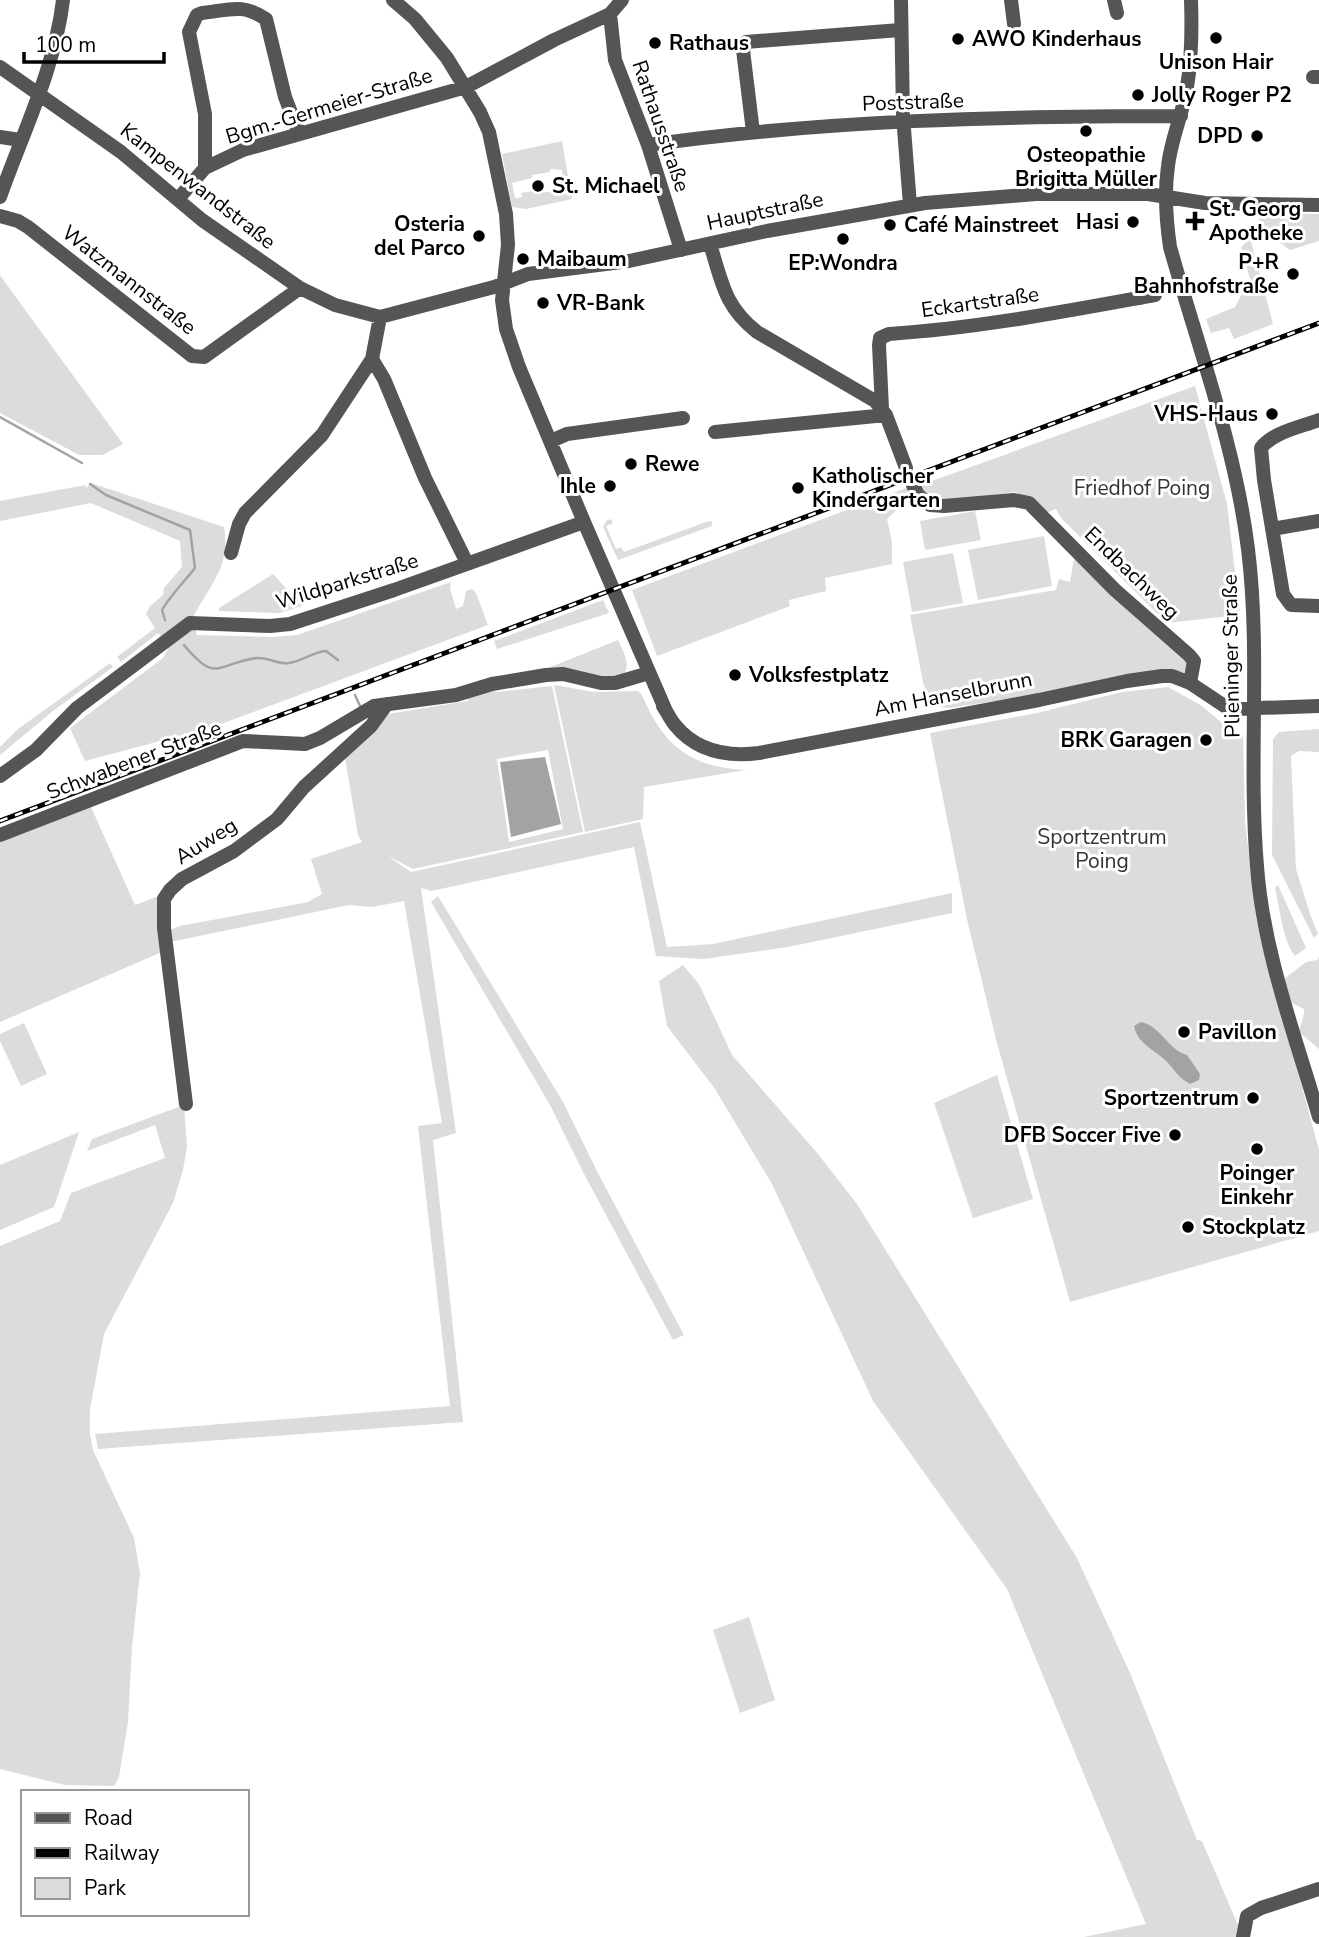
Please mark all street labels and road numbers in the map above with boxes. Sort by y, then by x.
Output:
street label: Rathausstraße [625,56,697,196]
street label: Bgm.-Germeier-Straße [222,61,436,151]
street label: Poststraße [862,86,964,118]
street label: Kampenwandstraße [114,116,282,256]
street label: Hauptstraße [704,185,826,237]
street label: Watzmannstraße [56,219,202,341]
street label: Eckartstraße [919,280,1041,324]
street label: Endbachweg [1078,520,1186,626]
street label: Wildparkstraße [272,546,422,616]
street label: Plieninger Straße [1216,574,1246,738]
street label: Am Hanselbrunn [871,665,1035,723]
street label: Schwabener Straße [42,714,226,806]
street label: Auweg [170,811,242,871]

